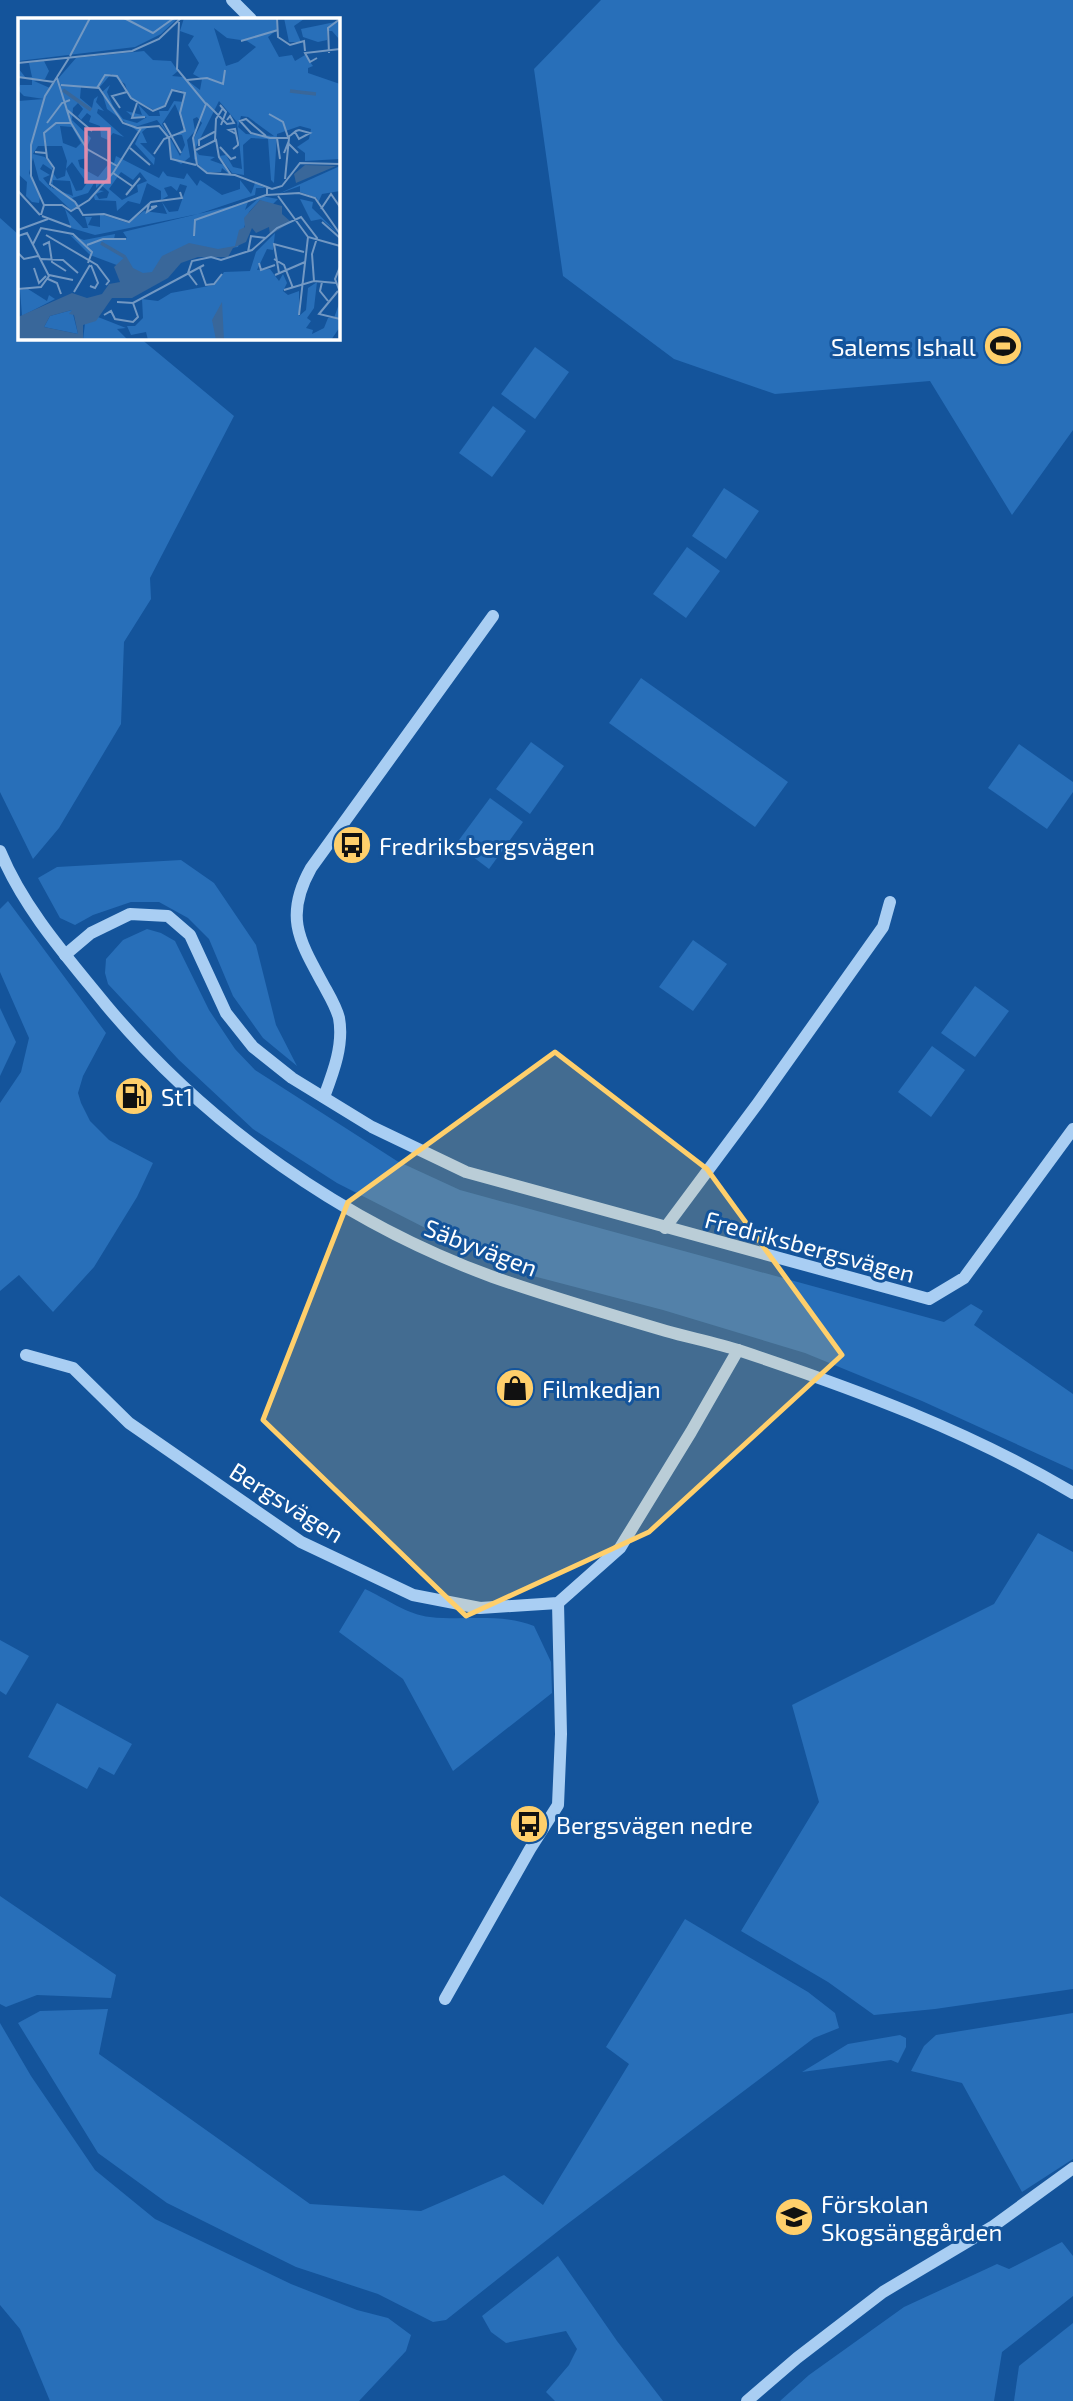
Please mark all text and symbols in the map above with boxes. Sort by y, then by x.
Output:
inset map [18,18,340,340]
sports icon: Salems Ishall [982,325,1024,367]
place label: Salems Ishall [831,332,976,361]
bus stop icon: Fredriksbergsvägen [331,824,373,866]
place label: Fredriksbergsvägen [379,831,595,860]
fuel station icon: St1 [113,1075,155,1117]
place label: St1 [161,1082,193,1111]
street label: Fredriksbergsvägen [702,1204,918,1288]
street label: Säbyvägen [420,1212,542,1282]
shop icon: Filmkedjan [494,1367,536,1409]
place label: Filmkedjan [542,1374,661,1403]
street label: Bergsvägen [225,1456,349,1548]
bus stop icon: Bergsvägen nedre [508,1803,550,1845]
place label: Bergsvägen nedre [556,1810,753,1839]
place label: Förskolan Skogsänggården [821,2189,1002,2246]
school or university icon: Förskolan Skogsänggården [773,2196,815,2238]

